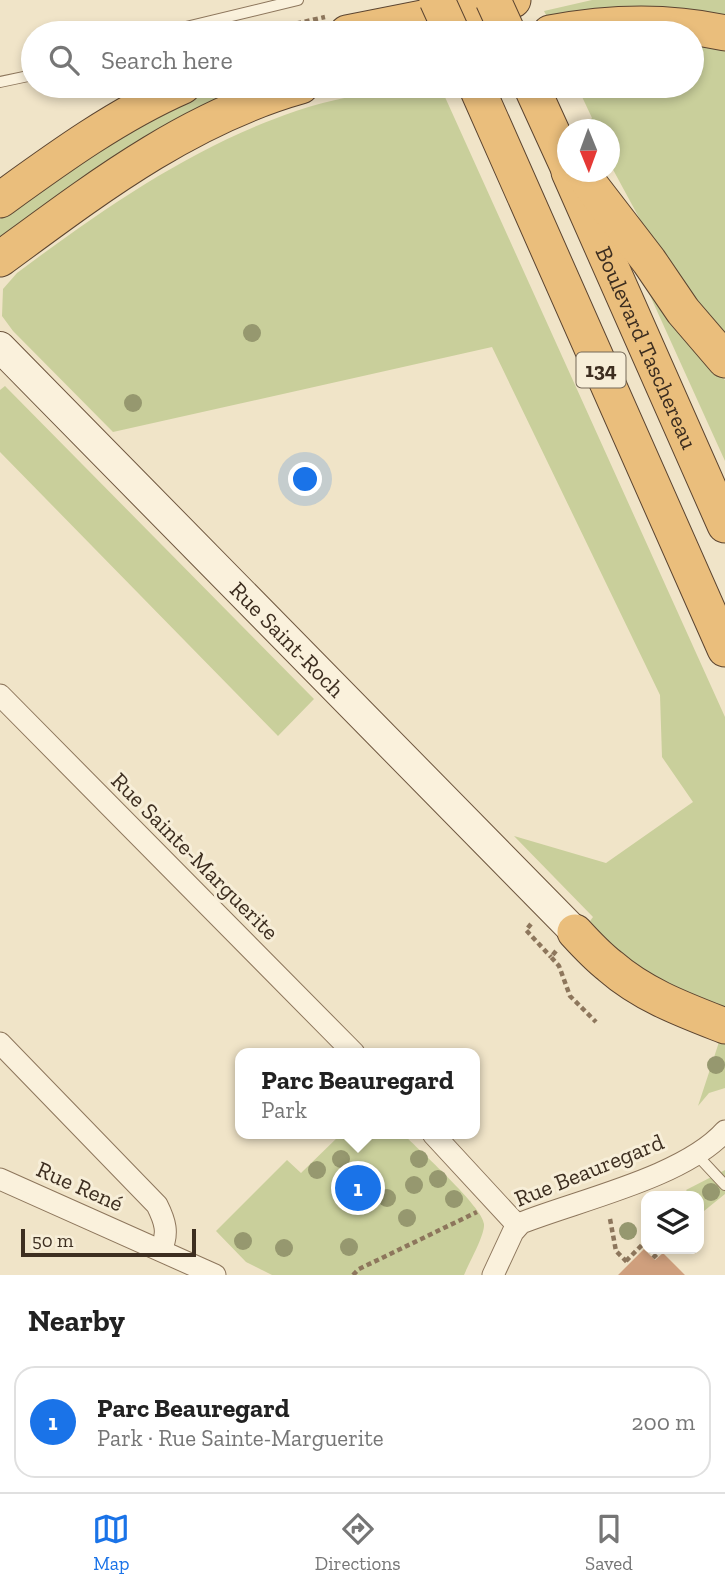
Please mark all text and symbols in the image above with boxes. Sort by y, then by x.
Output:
search box [21,21,704,98]
icon: search [45,41,83,79]
text: Search here [101,44,233,76]
north arrow [557,119,620,182]
street label: Boulevard Taschereau [590,242,704,453]
road number: 134 [576,352,626,388]
your location [288,462,322,496]
street label: Rue Saint-Roch [224,576,351,703]
street label: Rue Sainte-Marguerite [105,766,285,946]
popup [235,1048,480,1139]
text: Parc Beauregard [261,1064,454,1096]
text: Park [261,1096,307,1124]
street label: Rue Beauregard [510,1127,668,1213]
street label: Rue René [32,1155,128,1217]
pin: 1 [335,1162,381,1214]
map controls [641,1191,704,1254]
button: layers [641,1191,704,1254]
scale bar [21,1226,196,1258]
text: 50 m [32,1229,73,1252]
text: Nearby [28,1303,125,1339]
text: Parc Beauregard [97,1392,289,1424]
text: 1 [48,1408,58,1436]
text: 200 m [632,1408,695,1436]
text: Park · Rue Sainte-Marguerite [97,1424,384,1452]
tab: Map [92,1510,130,1575]
tab: Directions [315,1510,401,1575]
tab: Saved [585,1510,633,1575]

